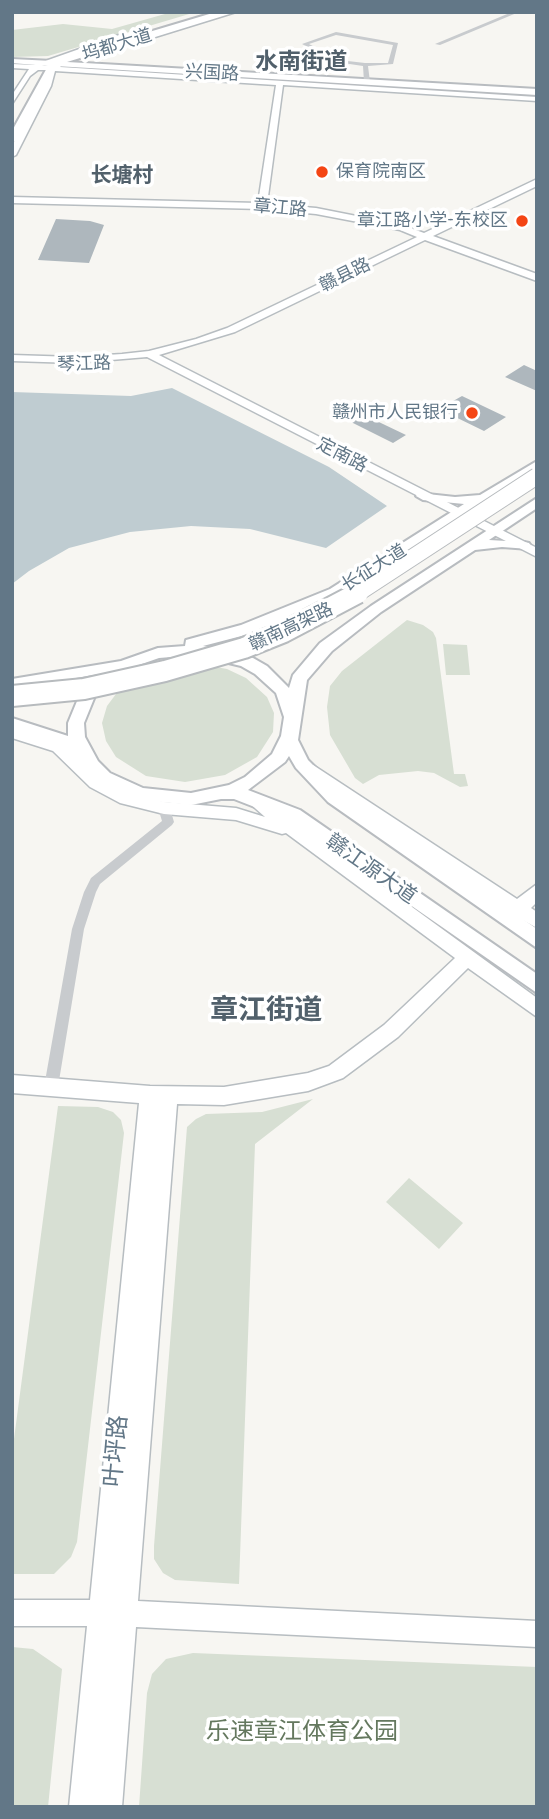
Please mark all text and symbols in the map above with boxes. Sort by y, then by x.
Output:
street label: 坞都大道 [79,24,155,66]
district label: 水南街道 [255,48,347,76]
street label: 兴国路 [184,61,240,85]
place label: 保育院南区 [336,161,426,183]
district label: 长塘村 [91,163,153,189]
marker: 保育院南区 [314,164,330,180]
street label: 章江路 [252,195,308,221]
place label: 章江路小学-东校区 [357,210,508,232]
marker: 章江路小学-东校区 [514,213,530,229]
street label: 赣县路 [316,253,374,297]
street label: 琴江路 [57,352,111,376]
place label: 赣州市人民银行 [332,402,458,424]
marker: 赣州市人民银行 [464,405,480,421]
street label: 定南路 [313,433,371,477]
street label: 长征大道 [338,540,410,596]
street label: 赣南高架路 [246,598,336,656]
street label: 赣江源大道 [321,829,421,909]
district label: 章江街道 [210,994,322,1028]
street label: 叶坪路 [99,1414,133,1488]
park label: 乐速章江体育公园 [206,1718,398,1746]

